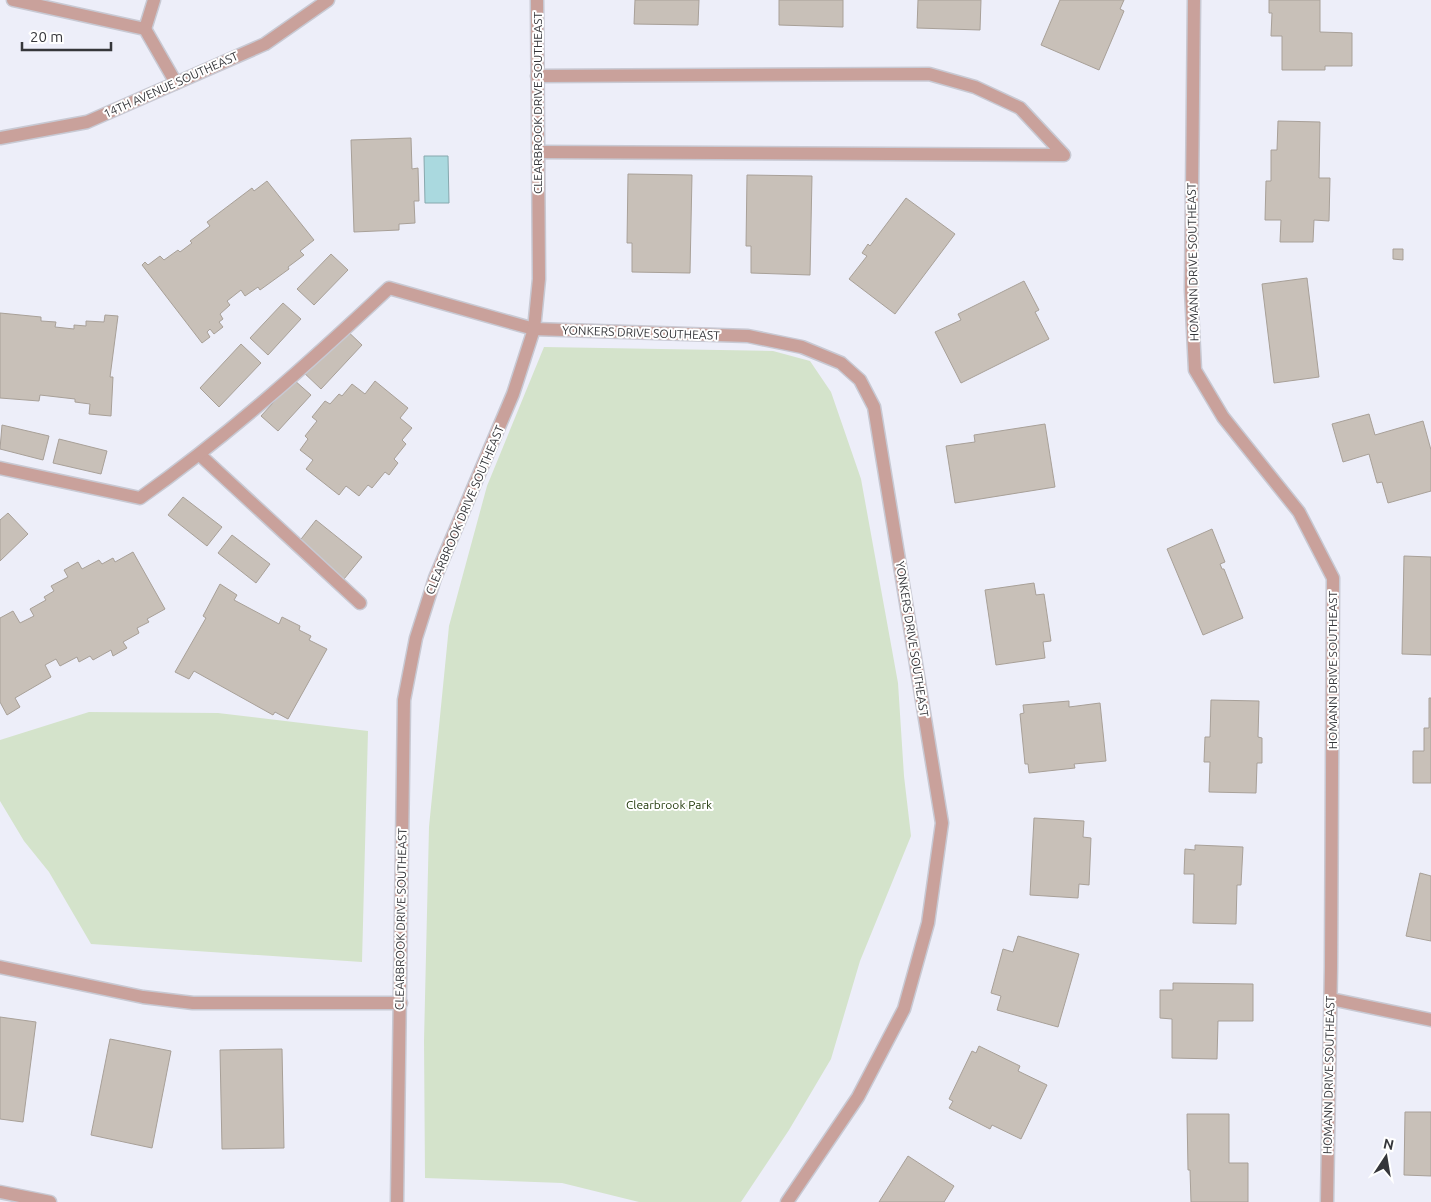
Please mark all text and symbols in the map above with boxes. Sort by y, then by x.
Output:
street label: CLEARBROOK DRIVE SOUTHEAST [531,12,544,194]
scale bar [22,20,111,52]
text: 20 m [30,28,63,45]
street label: 14TH AVENUE SOUTHEAST [102,49,240,120]
street label: HOMANN DRIVE SOUTHEAST [1185,182,1200,341]
street label: YONKERS DRIVE SOUTHEAST [562,323,720,342]
street label: CLEARBROOK DRIVE SOUTHEAST [423,423,506,596]
street label: YONKERS DRIVE SOUTHEAST [894,560,931,718]
street label: HOMANN DRIVE SOUTHEAST [1326,590,1339,749]
park label: Clearbrook Park [626,798,712,811]
street label: CLEARBROOK DRIVE SOUTHEAST [392,827,409,1010]
street label: HOMANN DRIVE SOUTHEAST [1321,995,1336,1154]
north arrow [1361,1132,1411,1182]
text: N [1382,1135,1395,1153]

